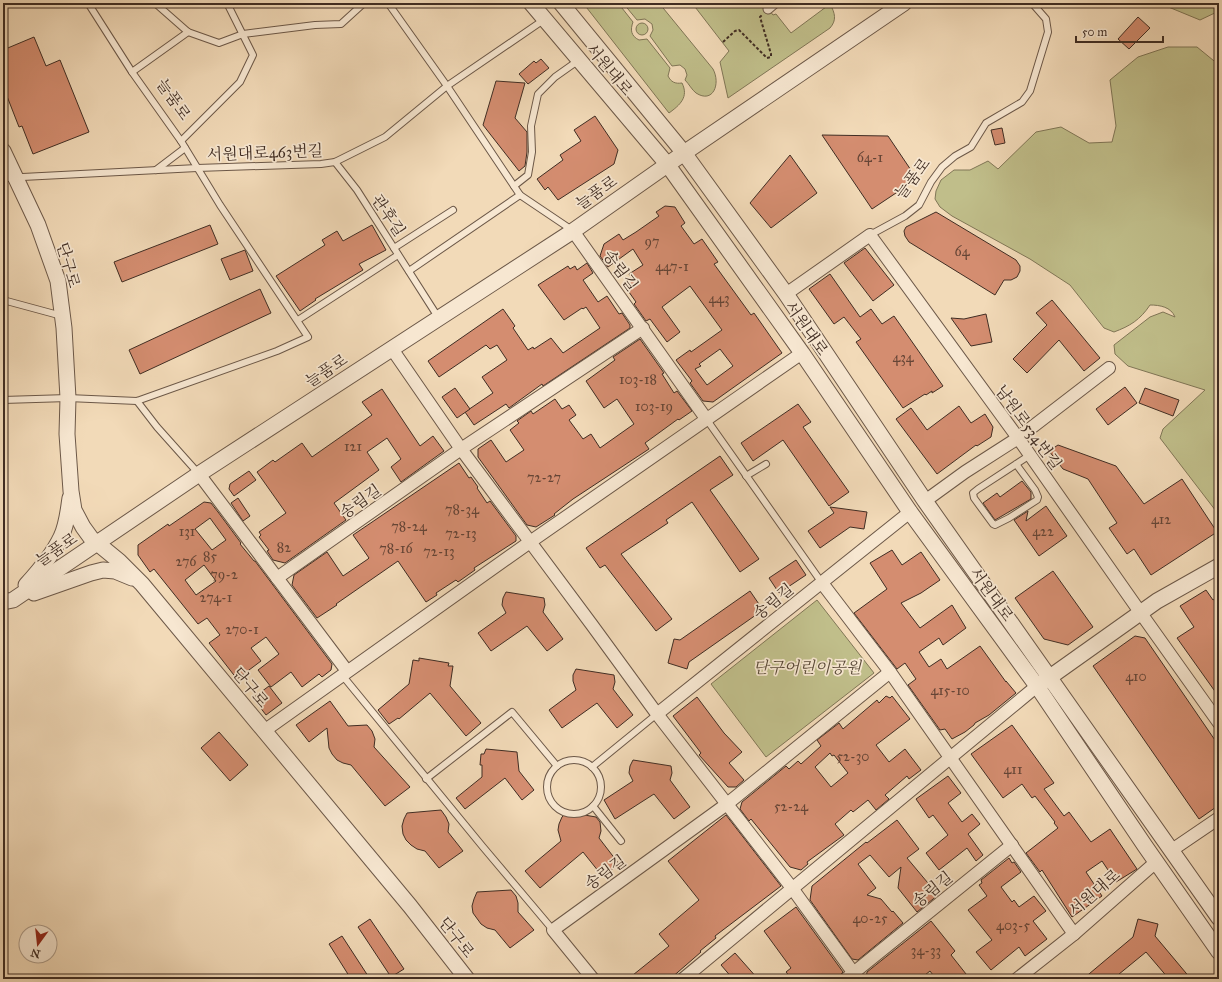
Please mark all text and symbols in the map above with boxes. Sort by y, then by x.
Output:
scale bar [1076,18,1163,44]
text: 50 m [1082,25,1107,39]
street label: 서원대로 [582,40,637,100]
street label: 늘품로 [153,75,195,124]
street label: 서원대로463번길 [207,141,323,164]
house number: 64-1 [857,149,884,166]
street label: 늘품로 [891,154,934,203]
street label: 늘품로 [572,171,621,213]
street label: 관후길 [368,191,409,240]
house number: 97 [645,233,660,250]
street label: 단구로 [53,240,84,291]
house number: 64 [955,243,971,260]
street label: 송림길 [599,246,642,295]
house number: 447-1 [655,258,689,275]
house number: 443 [708,290,730,307]
street label: 서원대로 [781,298,832,360]
house number: 434 [892,349,915,366]
street label: 늘품로 [302,350,351,391]
house number: 103-18 [619,371,657,388]
street label: 남원로534번길 [992,381,1066,473]
house number: 103-19 [635,398,673,415]
house number: 121 [344,438,362,455]
house number: 72-27 [527,469,561,486]
street label: 송림길 [336,480,385,522]
house number: 78-34 [445,501,480,518]
house number: 412 [1151,511,1171,528]
house number: 78-24 [391,518,428,535]
house number: 131 [179,523,196,540]
house number: 422 [1032,523,1054,540]
house number: 72-13 [445,525,477,542]
street label: 늘품로 [32,528,81,570]
house number: 82 [277,539,291,556]
house number: 78-16 [379,540,413,557]
house number: 72-13 [423,543,455,560]
house number: 85 [203,548,217,565]
house number: 276 [175,553,197,570]
street label: 서원대로 [966,564,1018,625]
house number: 79-2 [210,566,238,583]
street label: 송림길 [749,579,797,623]
house number: 274-1 [200,589,233,606]
house number: 270-1 [225,621,259,638]
park label: 단구어린이공원 [753,658,863,677]
street label: 단구로 [228,663,273,712]
house number: 410 [1125,668,1147,685]
house number: 415-10 [930,682,970,699]
house number: 52-30 [837,748,869,765]
house number: 411 [1004,761,1023,778]
house number: 52-24 [774,798,809,815]
street label: 송림길 [581,851,630,894]
street label: 서원대로 [1065,865,1124,920]
street label: 송림길 [908,867,956,911]
house number: 40-25 [852,910,888,927]
street label: 단구로 [435,913,479,962]
house number: 403-5 [996,917,1030,934]
north arrow [18,924,58,964]
house number: 34-33 [911,942,941,959]
text: N [29,946,42,961]

